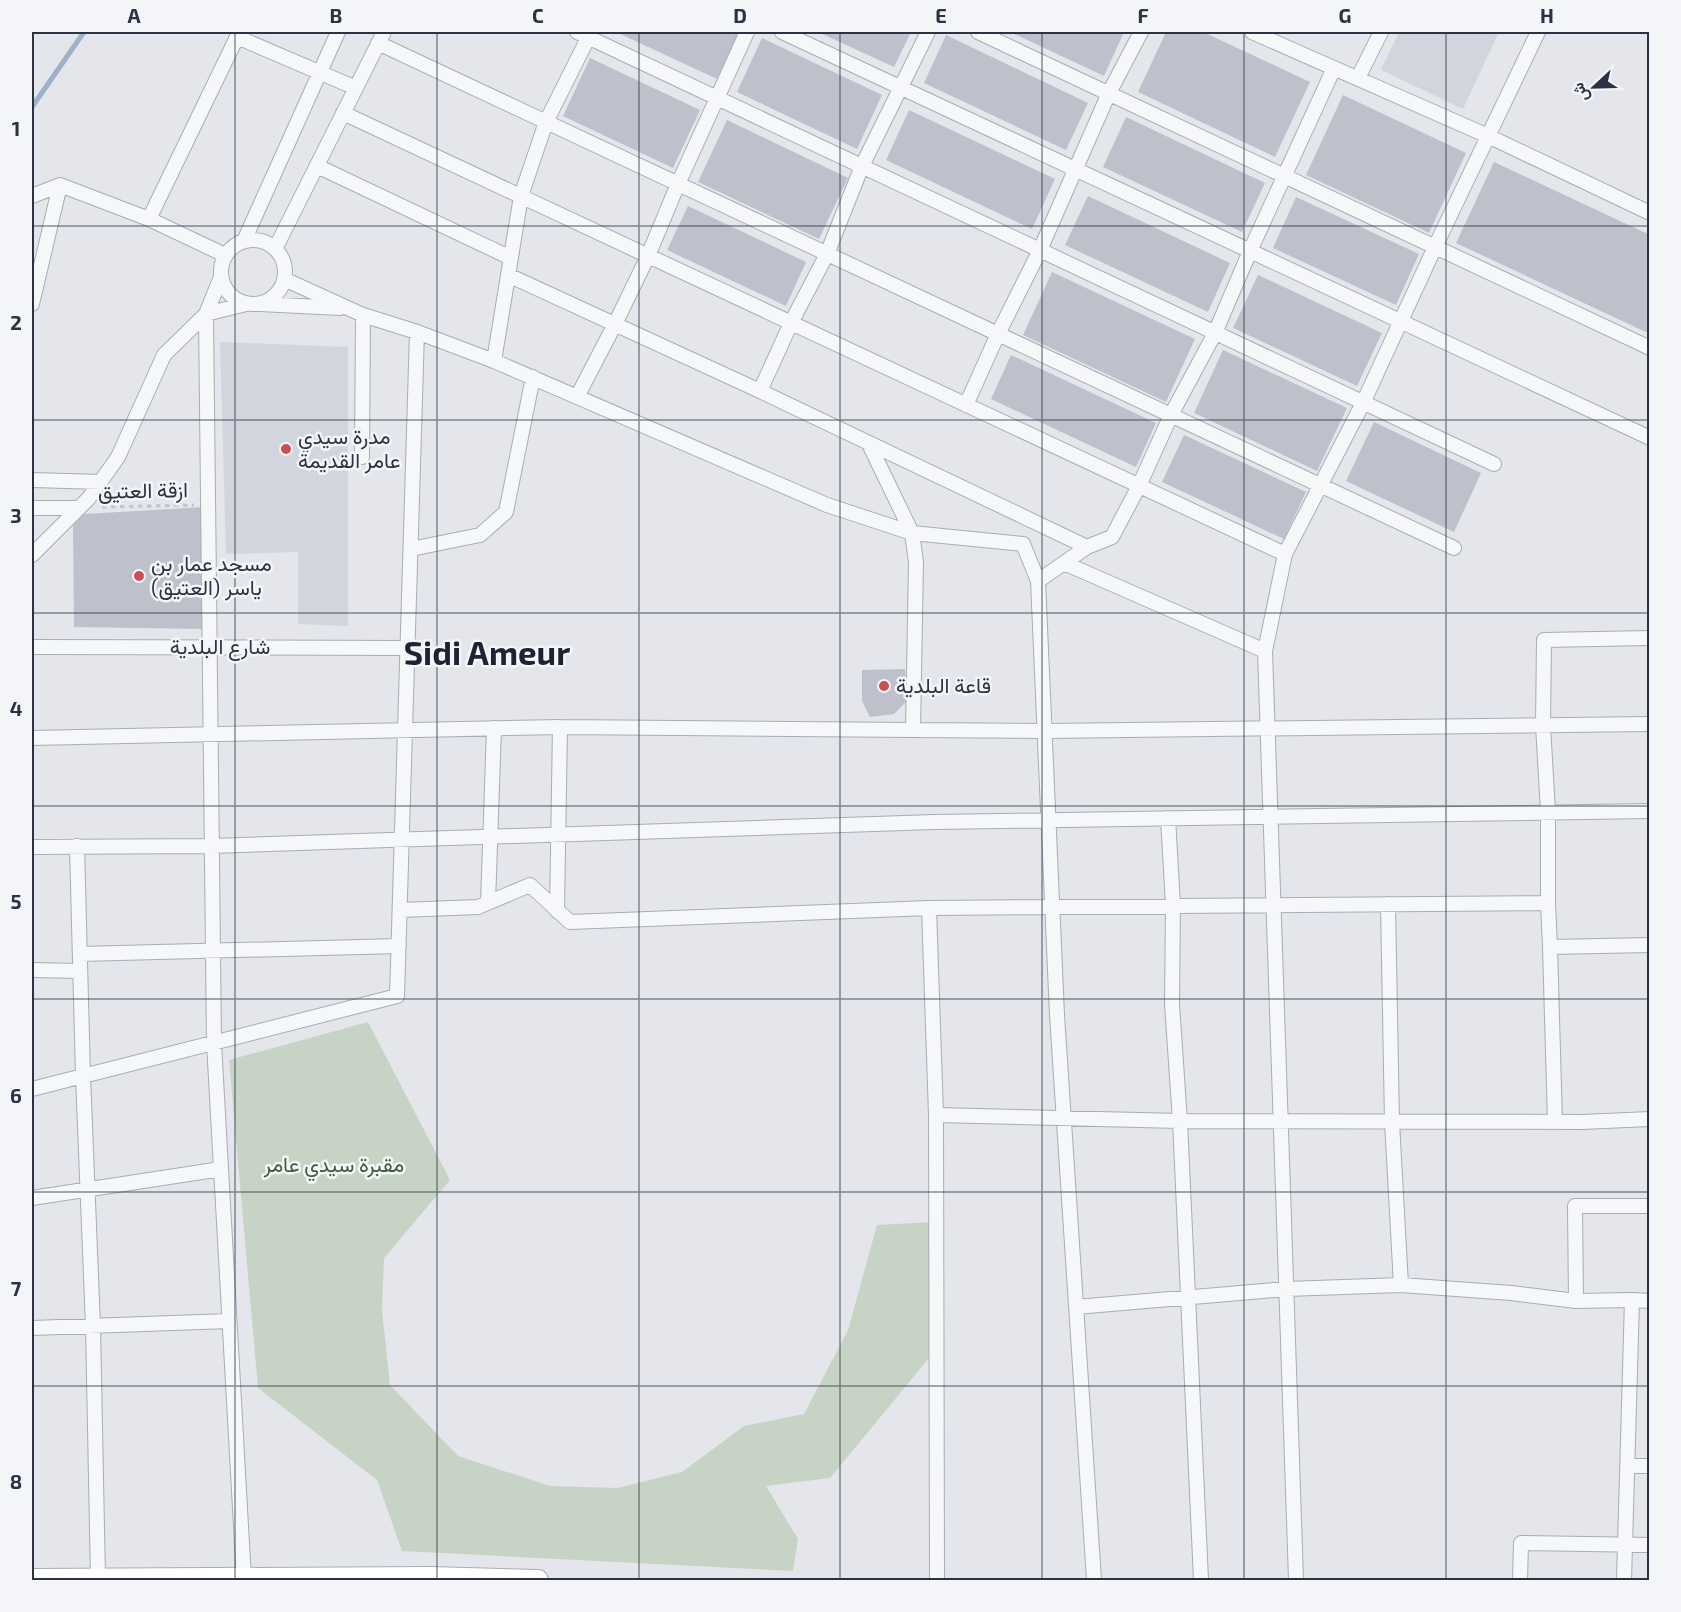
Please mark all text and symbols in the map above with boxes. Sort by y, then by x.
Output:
text: A [127,3,141,27]
text: B [330,3,342,27]
text: C [532,3,544,27]
text: D [733,3,747,27]
text: E [935,3,947,27]
text: F [1137,3,1149,27]
text: G [1339,3,1351,27]
text: H [1540,3,1554,27]
north arrow [1564,57,1624,117]
text: ش [1567,80,1593,105]
text: 1 [12,116,20,140]
text: 2 [10,310,22,334]
place label: مدرة سيدي عامر القديمة [298,423,400,474]
marker: مدرة سيدي عامر القديمة [279,442,293,456]
street label: ازقة العتيق [98,476,188,505]
text: 3 [10,503,22,527]
place label: مسجد عمار بن ياسر (العتيق) [151,550,272,601]
marker: مسجد عمار بن ياسر (العتيق) [132,569,146,583]
district label: Sidi Ameur [404,632,570,672]
street label: شارع البلدية [170,633,270,661]
place label: قاعة البلدية [896,672,991,698]
marker: قاعة البلدية [877,679,891,693]
text: 4 [10,696,23,720]
text: 5 [10,889,22,913]
text: 6 [10,1083,22,1107]
park label: مقبرة سيدي عامر [263,1151,404,1182]
text: 7 [11,1276,22,1300]
text: 8 [10,1469,22,1493]

